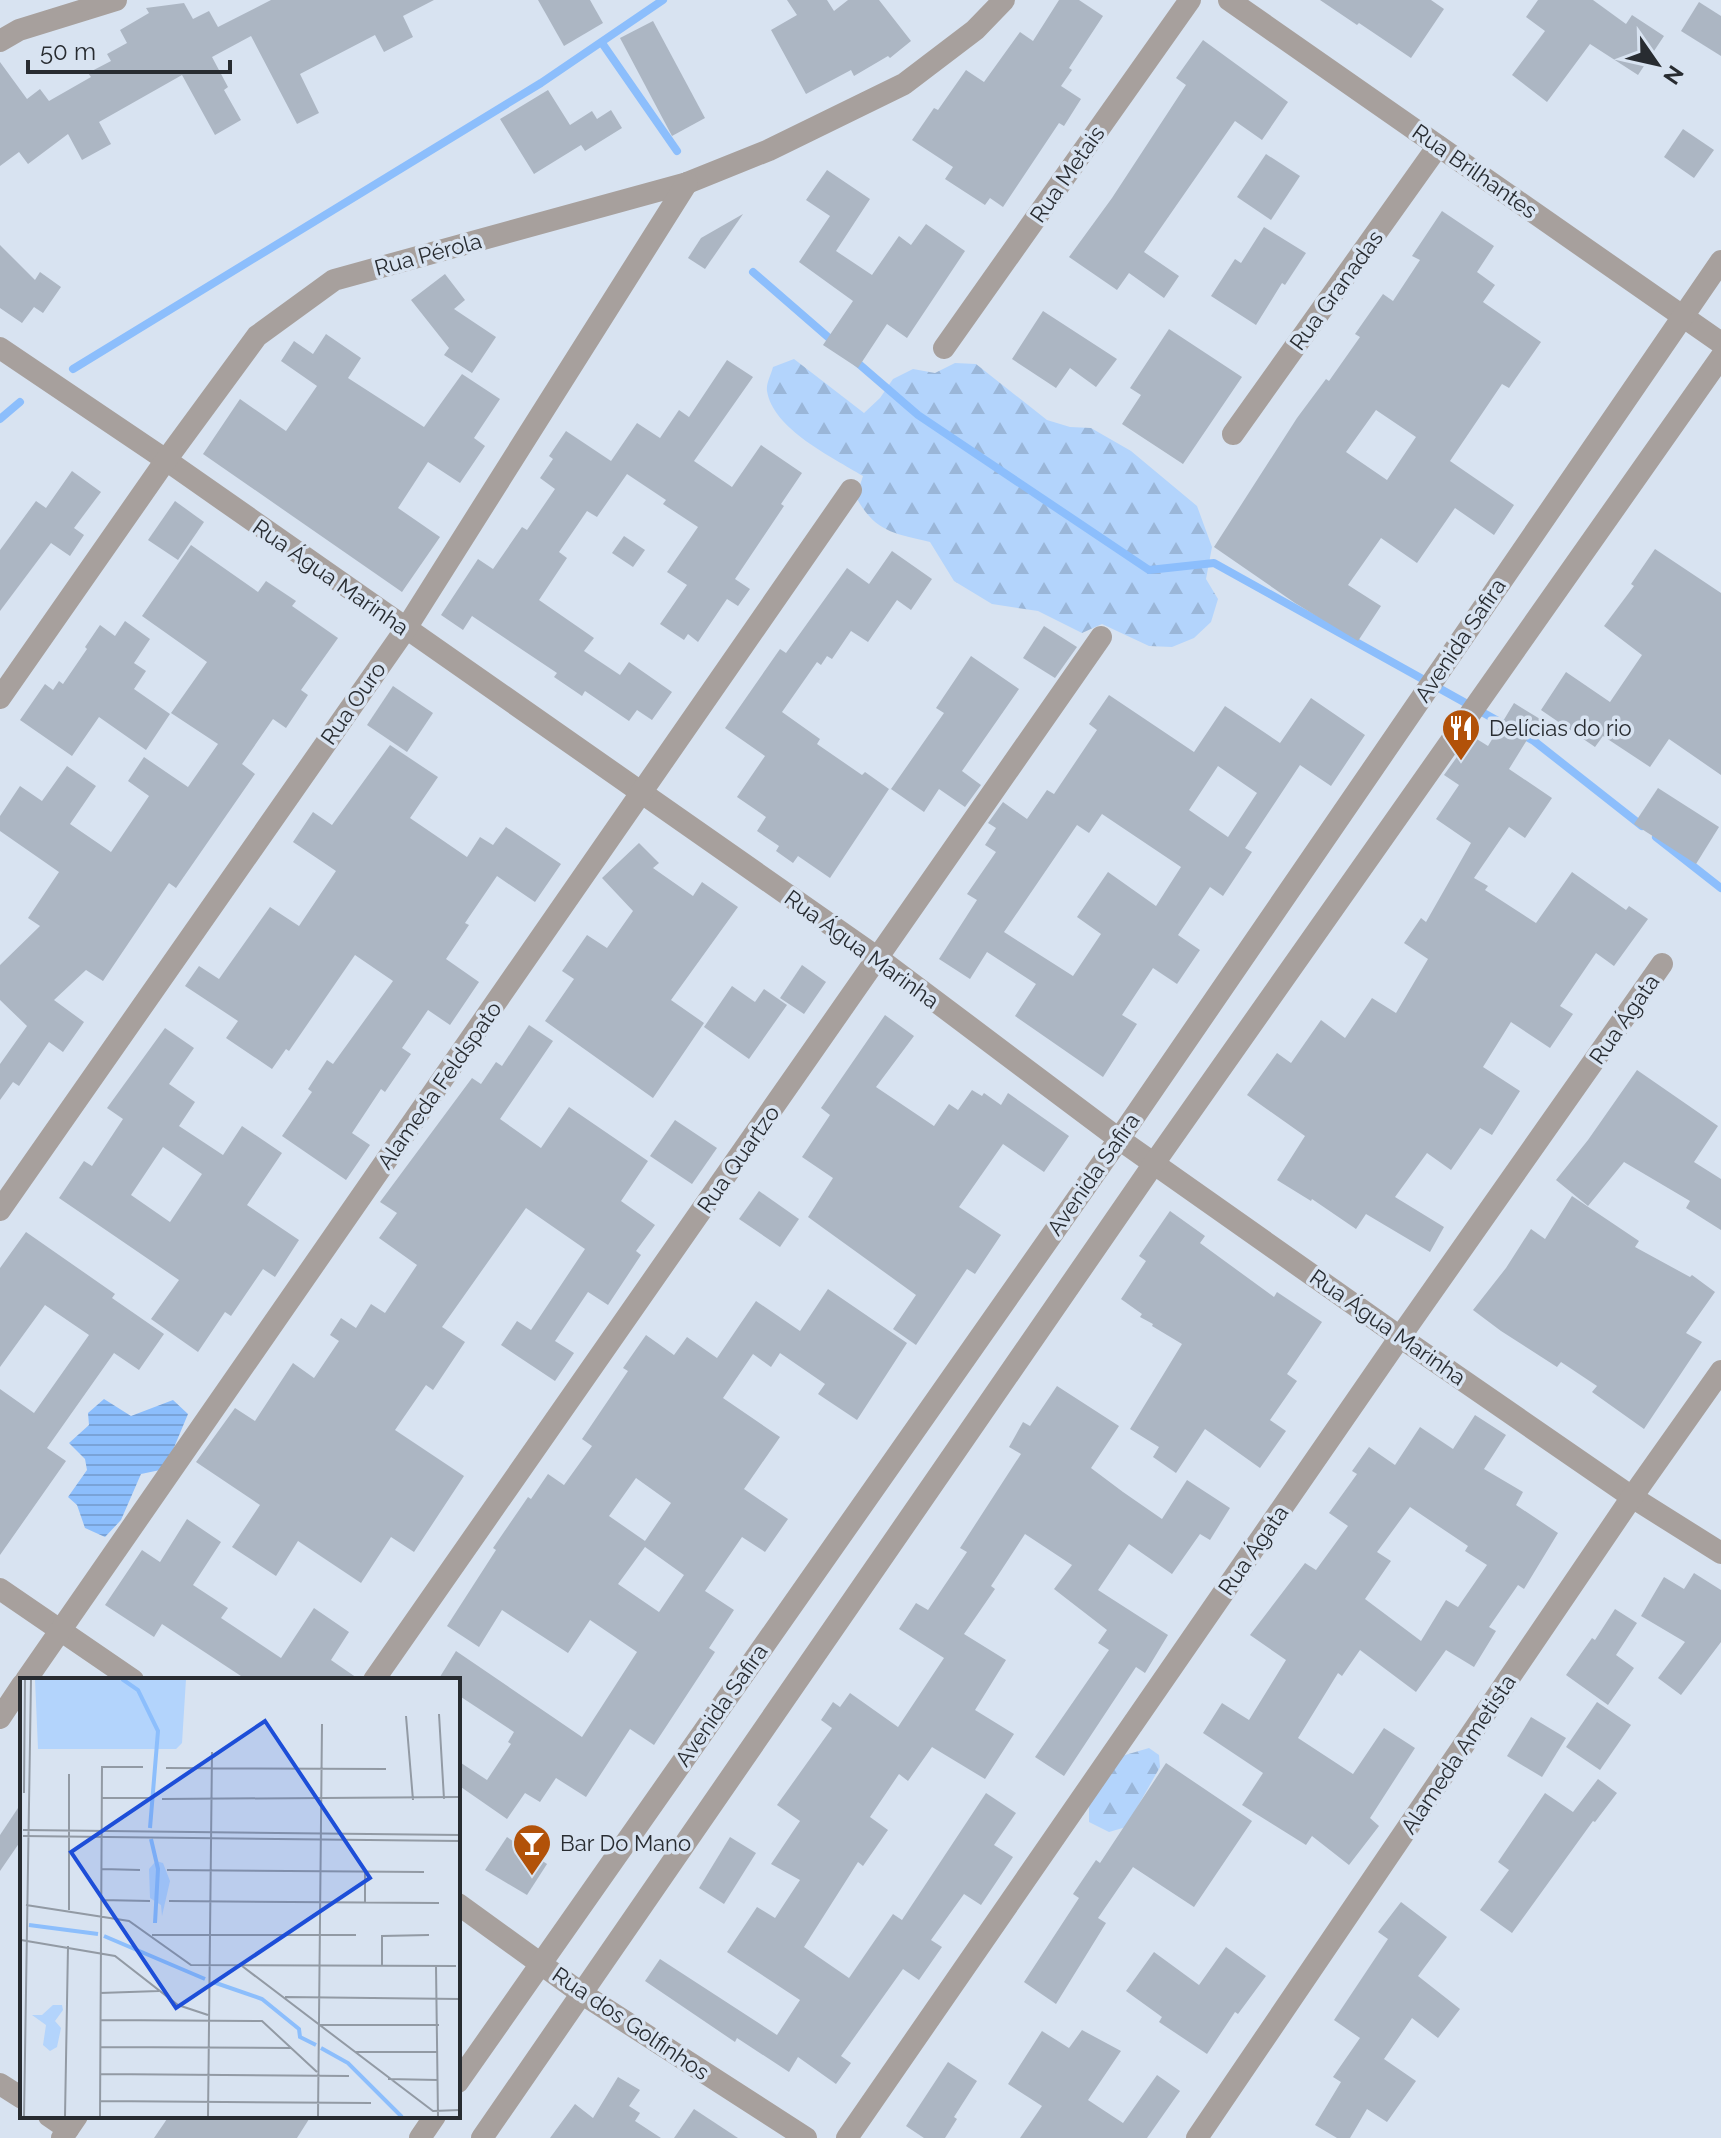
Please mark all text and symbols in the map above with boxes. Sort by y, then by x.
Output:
scale bar [28,24,230,74]
north arrow [1617,24,1697,104]
text: 50 m [40,37,96,66]
text: N [1658,61,1689,89]
street label: Rua Brilhantes [1408,118,1542,224]
street label: Rua Metais [1024,121,1110,227]
street label: Rua Granadas [1284,225,1388,355]
street label: Rua Pérola [372,227,484,281]
street label: Rua Água Marinha [248,513,414,641]
street label: Avenida Safira [1409,573,1511,707]
street label: Rua Ouro [315,657,391,749]
restaurant icon: Delícias do rio [1440,707,1482,762]
place label: Delícias do rio [1489,715,1632,741]
street label: Rua Água Marinha [780,884,944,1014]
street label: Rua Ágata [1584,969,1664,1069]
street label: Alameda Feldspato [371,996,507,1174]
street label: Rua Quartzo [691,1100,785,1218]
street label: Avenida Safira [1041,1108,1145,1240]
street label: Rua Água Marinha [1305,1263,1471,1391]
street label: Rua Ágata [1213,1500,1293,1600]
street label: Avenida Safira [669,1639,773,1771]
street label: Alameda Ametista [1395,1669,1521,1839]
inset map [20,1678,460,2118]
bar icon: Bar Do Mano [511,1822,553,1877]
place label: Bar Do Mano [560,1830,691,1856]
street label: Rua dos Golfinhos [548,1961,714,2085]

